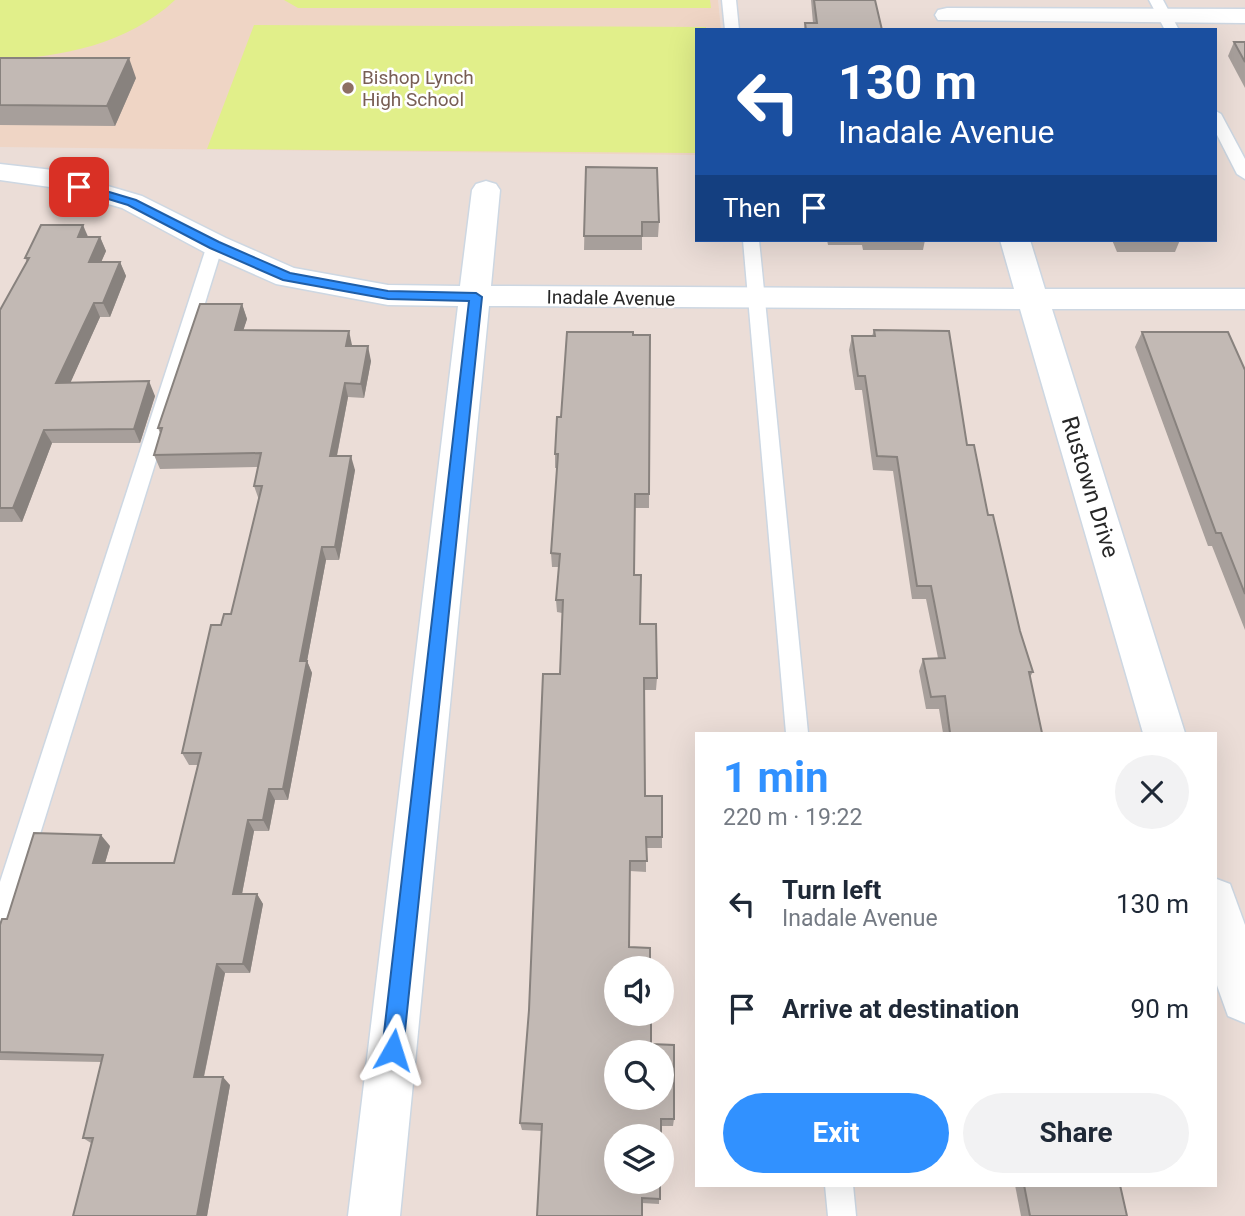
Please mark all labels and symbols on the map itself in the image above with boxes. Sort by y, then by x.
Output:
place label: Bishop Lynch High School [362,66,474,111]
marker: Bishop Lynch High School [340,80,356,96]
pin [49,157,109,217]
street label: Inadale Avenue [547,285,675,311]
street label: Rustown Drive [1056,413,1124,561]
position arrow [356,1013,430,1087]

